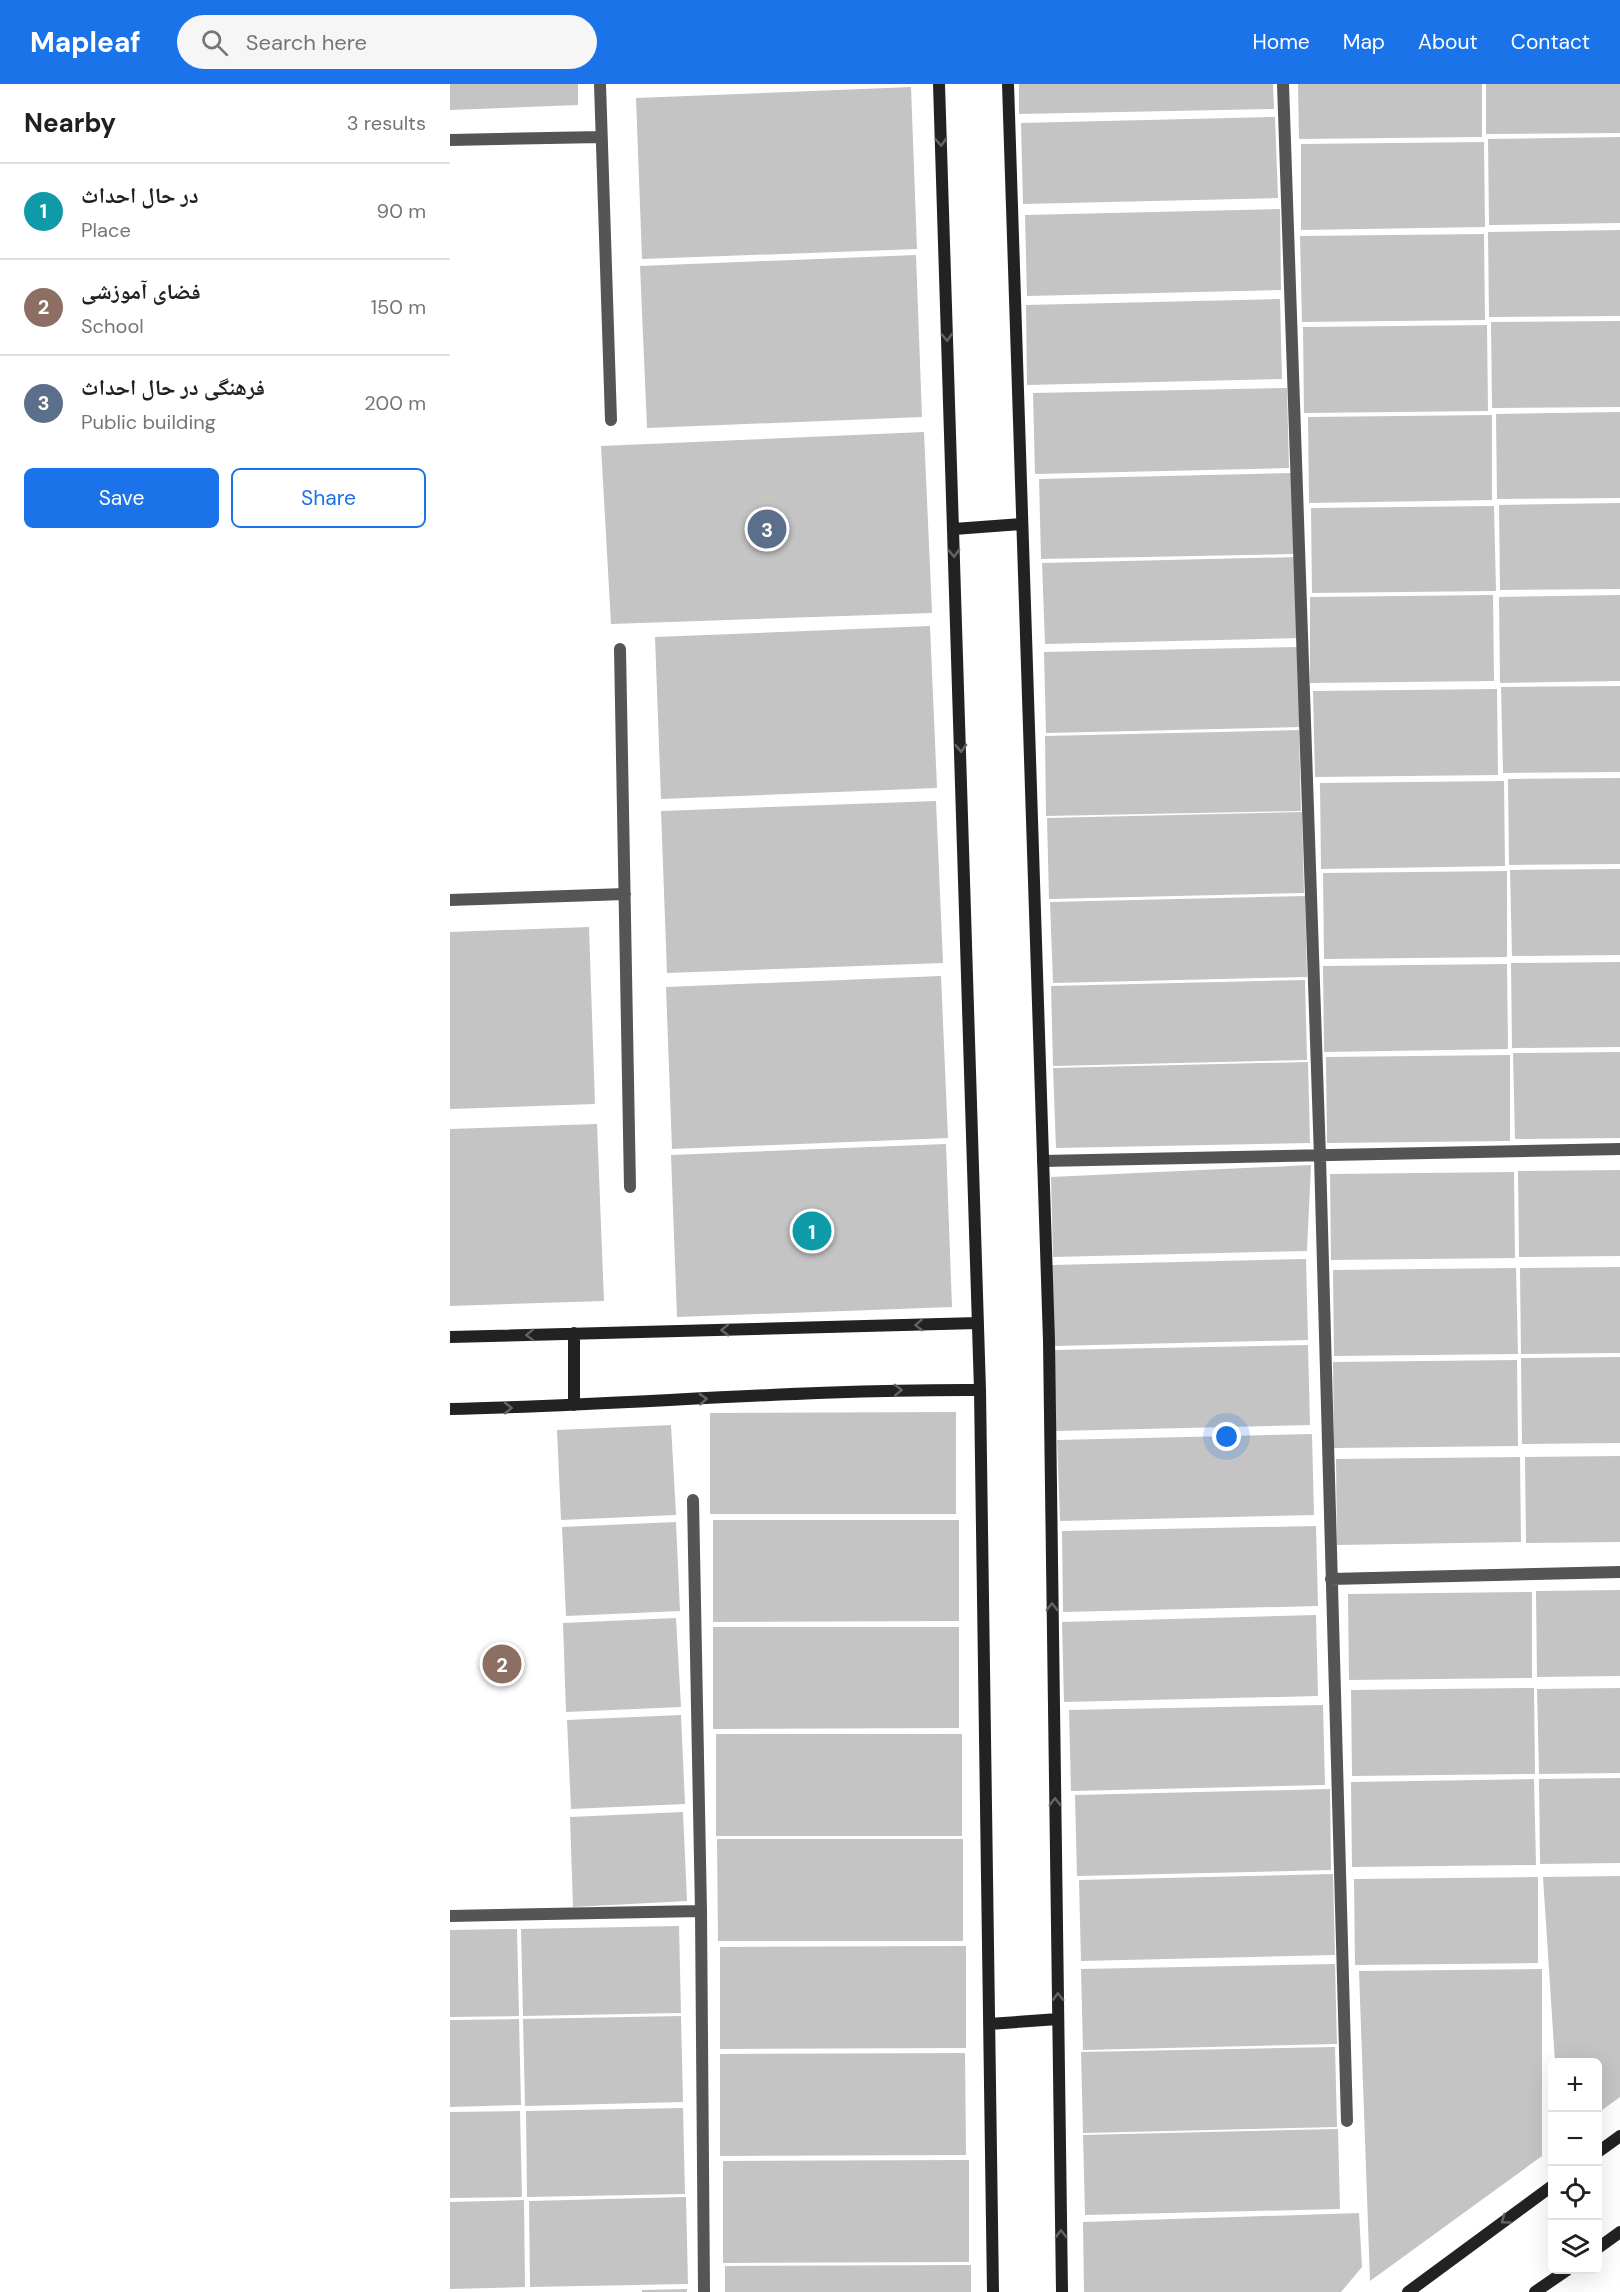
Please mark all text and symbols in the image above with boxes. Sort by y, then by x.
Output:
search box [177,15,597,69]
text: Mapleaf [30,24,141,61]
icon: search [198,26,231,59]
text: Search here [246,28,367,57]
text: Home [1252,28,1310,56]
text: Map [1343,28,1385,56]
text: About [1418,28,1478,56]
text: Contact [1511,28,1590,56]
text: Nearby [24,106,116,140]
text: 3 results [347,110,426,136]
one-way arrow [935,138,947,147]
text: در حال احداث [81,181,198,210]
text: 1 [40,198,47,224]
text: 90 m [377,198,426,224]
text: Place [81,217,131,243]
text: فضای آموزشی [81,277,201,306]
text: 2 [38,294,49,320]
text: 150 m [371,294,426,320]
text: School [81,313,144,339]
one-way arrow [941,333,954,342]
text: فرهنگی در حال احداث [81,373,265,402]
text: 3 [37,390,50,416]
text: 200 m [364,390,426,416]
text: Public building [81,409,216,435]
button: Save [24,468,219,528]
button: Share [231,468,426,528]
pin: 3 [748,506,786,552]
one-way arrow [948,549,961,558]
one-way arrow [954,744,967,753]
pin: 1 [792,1208,832,1254]
one-way arrow [915,1318,924,1331]
one-way arrow [720,1324,729,1336]
one-way arrow [525,1328,534,1341]
one-way arrow [894,1383,903,1396]
one-way arrow [699,1393,708,1406]
one-way arrow [504,1402,513,1414]
your location [1212,1422,1241,1451]
one-way arrow [1046,1602,1059,1611]
pin: 2 [482,1642,522,1686]
one-way arrow [1049,1797,1061,1806]
one-way arrow [1052,1992,1064,2001]
map controls [1548,2058,1602,2274]
button: + [1548,2058,1602,2112]
button: − [1548,2112,1602,2166]
button: locate [1548,2166,1602,2220]
one-way arrow [1501,2213,1512,2224]
button: layers [1548,2220,1602,2274]
one-way arrow [1055,2229,1067,2238]

